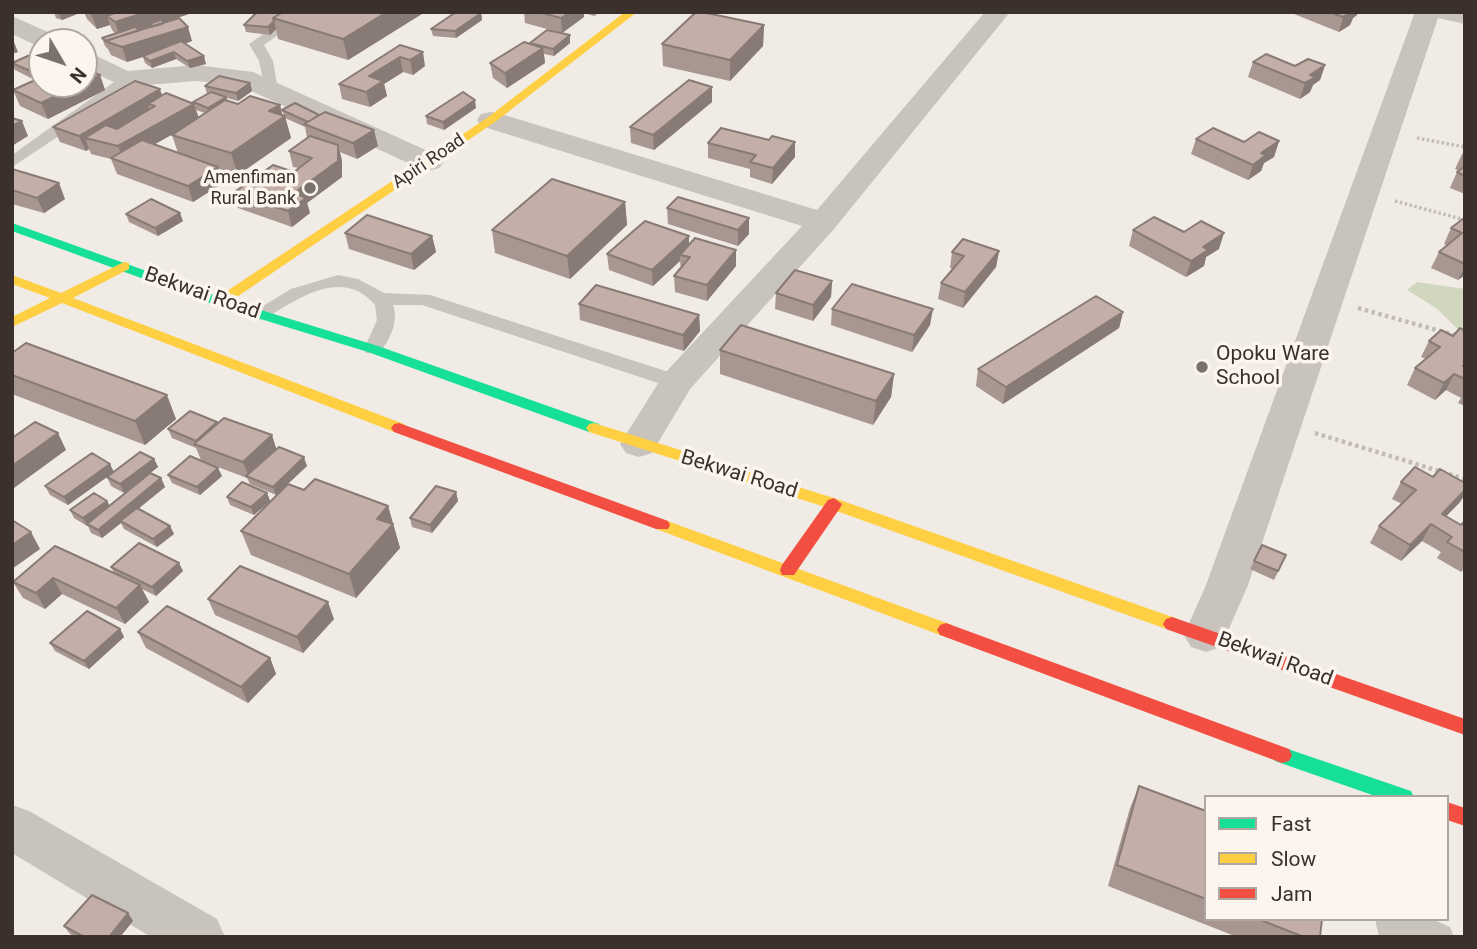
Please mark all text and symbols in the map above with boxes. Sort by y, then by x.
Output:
north arrow [28,28,98,98]
text: N [65,63,91,88]
street label: Apiri Road [389,130,469,194]
place label: Amenfiman Rural Bank [203,167,296,210]
marker: Amenfiman Rural Bank [302,180,318,196]
street label: Bekwai Road [141,262,263,326]
place label: Opoku Ware School [1216,342,1329,392]
marker: Opoku Ware School [1194,359,1210,375]
street label: Bekwai Road [678,445,800,505]
street label: Bekwai Road [1214,628,1336,692]
legend [1204,795,1449,921]
text: Fast [1271,812,1311,836]
text: Slow [1271,847,1316,871]
text: Jam [1271,882,1312,906]

